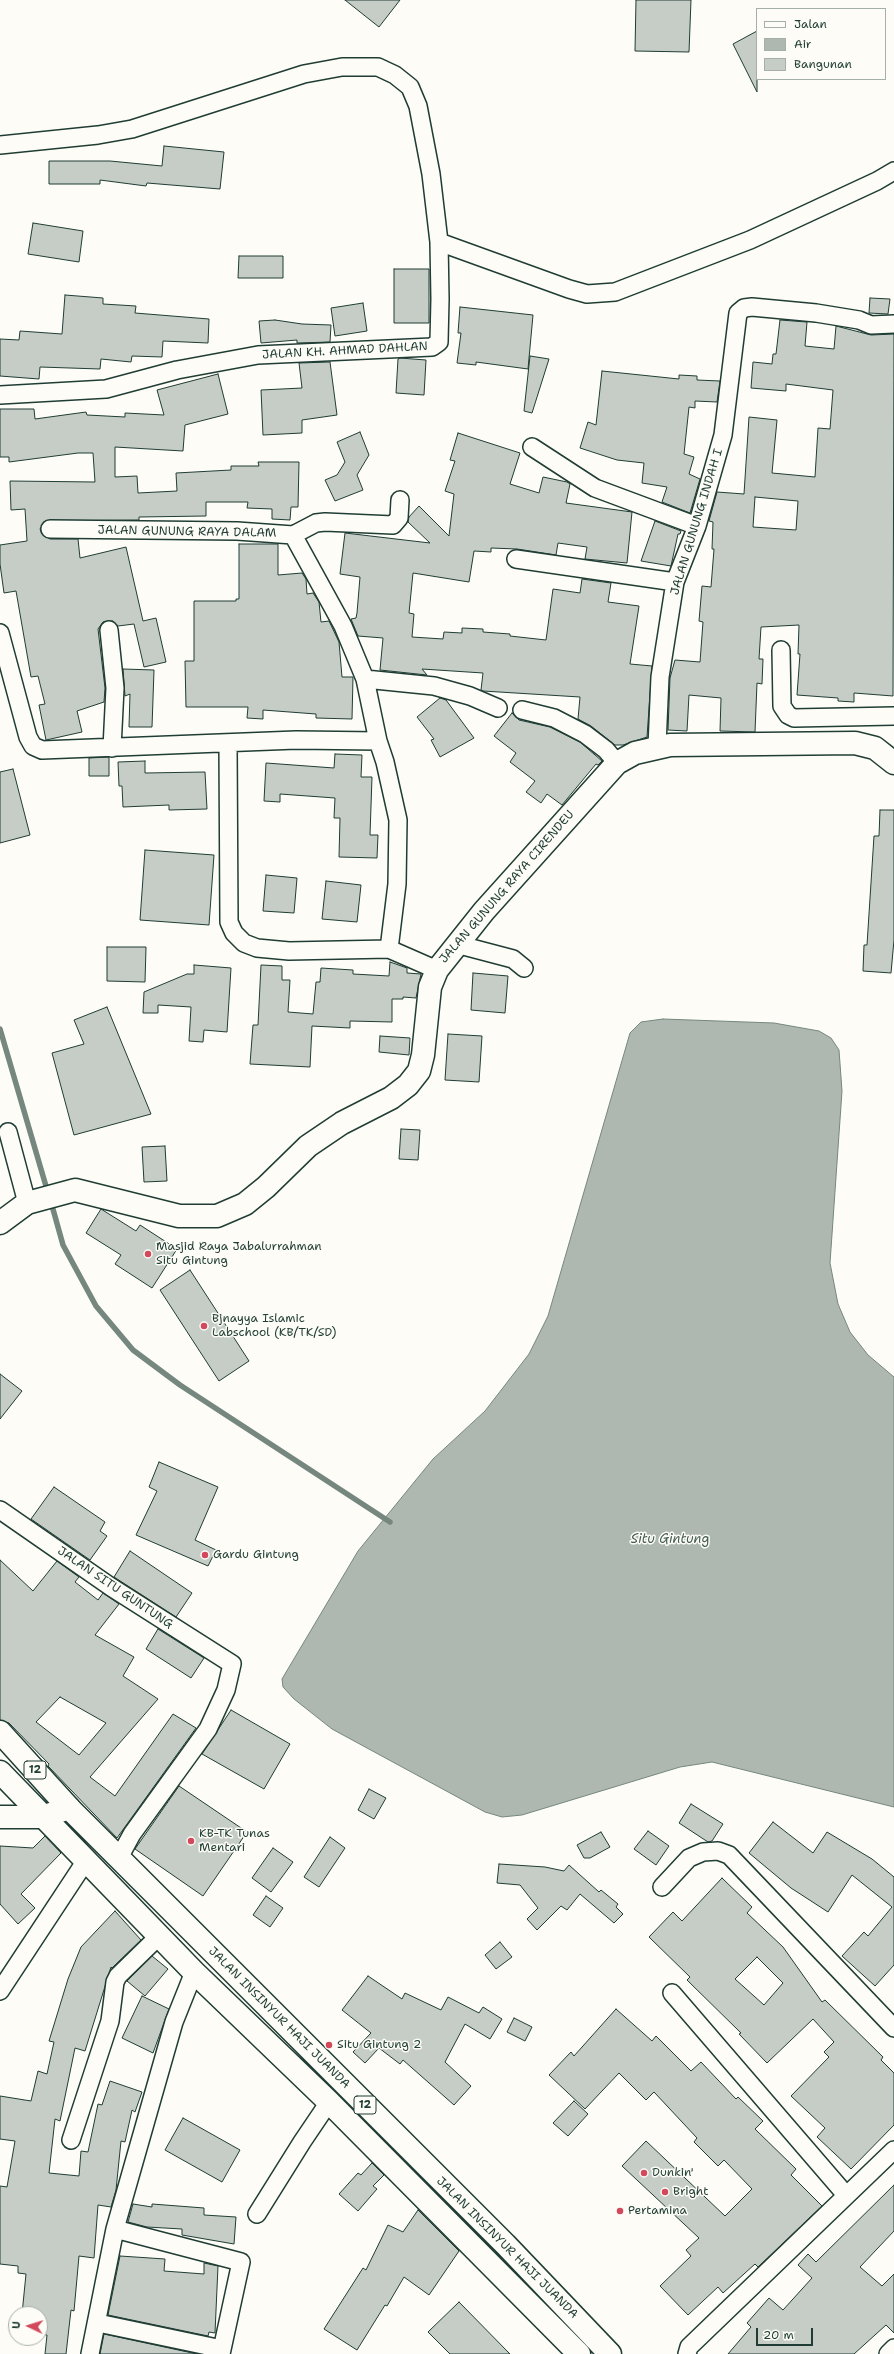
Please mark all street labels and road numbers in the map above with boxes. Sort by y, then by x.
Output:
street label: JALAN KH. AHMAD DAHLAN [262,339,428,363]
street label: JALAN GUNUNG INDAH I [668,447,726,597]
street label: JALAN GUNUNG RAYA DALAM [97,523,277,541]
street label: JALAN GUNUNG RAYA CIRENDEU [437,808,577,966]
street label: JALAN SITU GUNTUNG [55,1544,175,1632]
road number: 12 [24,1761,46,1779]
street label: JALAN INSINYUR HAJI JUANDA [205,1944,353,2092]
road number: 12 [354,2096,376,2114]
street label: JALAN INSINYUR HAJI JUANDA [433,2174,581,2322]

